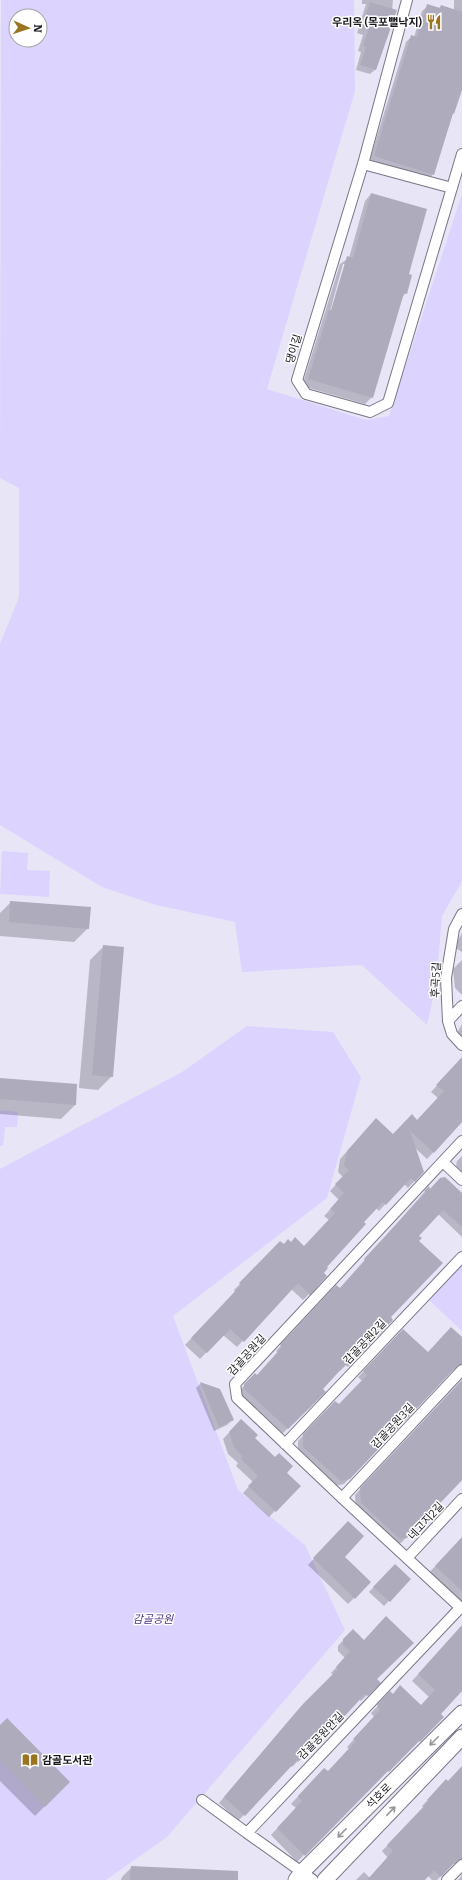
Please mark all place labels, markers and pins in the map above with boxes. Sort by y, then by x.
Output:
restaurant icon: 우리옥 (목포뻘낙지) [425,13,443,31]
place label: 우리옥 (목포뻘낙지) [332,16,423,29]
library icon: 감골도서관 [21,1751,39,1769]
place label: 감골도서관 [42,1754,93,1767]

